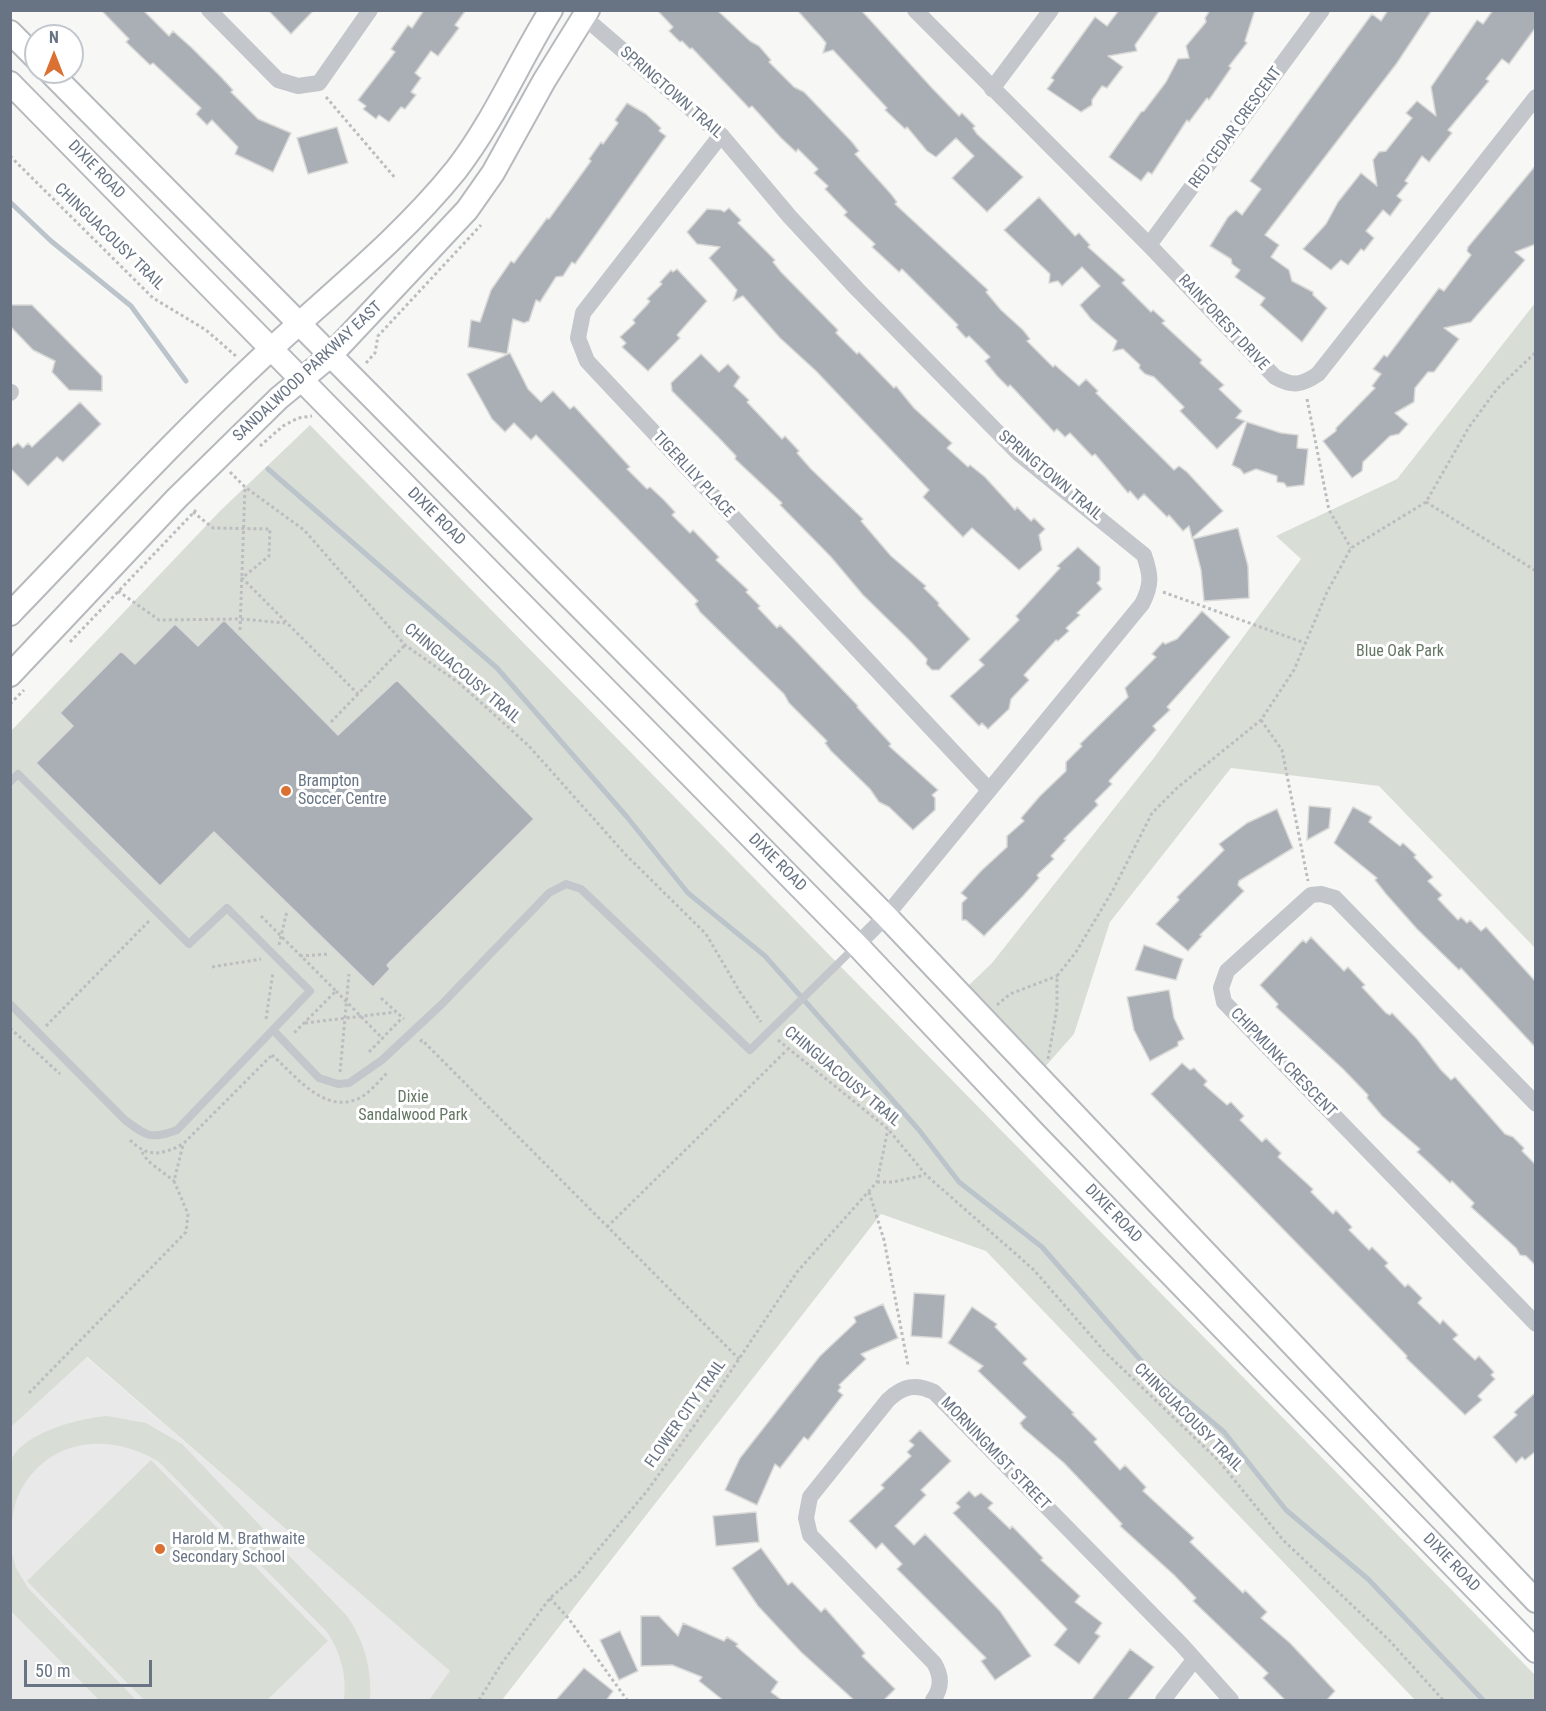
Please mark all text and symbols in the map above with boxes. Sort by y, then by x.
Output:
north arrow [24,24,84,84]
text: N [49,28,59,47]
street label: SPRINGTOWN TRAIL [616,43,726,143]
street label: RED CEDAR CRESCENT [1185,64,1287,192]
street label: DIXIE ROAD [63,137,129,203]
street label: CHINGUACOUSY TRAIL [50,179,168,295]
street label: RAINFOREST DRIVE [1174,271,1272,375]
street label: SANDALWOOD PARKWAY EAST [229,298,387,446]
street label: SPRINGTOWN TRAIL [994,427,1106,525]
street label: TIGERLILY PLACE [648,428,738,522]
street label: DIXIE ROAD [403,484,469,550]
street label: CHINGUACOUSY TRAIL [400,620,524,728]
park label: Blue Oak Park [1356,642,1444,662]
place label: Brampton Soccer Centre [298,772,386,810]
marker: Brampton Soccer Centre [279,784,293,798]
street label: DIXIE ROAD [744,830,810,896]
street label: CHIPMUNK CRESCENT [1226,1005,1340,1121]
street label: CHINGUACOUSY TRAIL [780,1023,904,1131]
park label: Dixie Sandalwood Park [358,1088,468,1126]
street label: DIXIE ROAD [1080,1181,1146,1247]
street label: FLOWER CITY TRAIL [642,1356,730,1472]
street label: CHINGUACOUSY TRAIL [1130,1360,1246,1476]
street label: MORNINGMIST STREET [936,1394,1054,1514]
place label: Harold M. Brathwaite Secondary School [172,1530,305,1568]
street label: DIXIE ROAD [1418,1530,1484,1596]
marker: Harold M. Brathwaite Secondary School [153,1542,167,1556]
scale bar [27,1648,154,1686]
text: 50 m [35,1660,70,1681]

